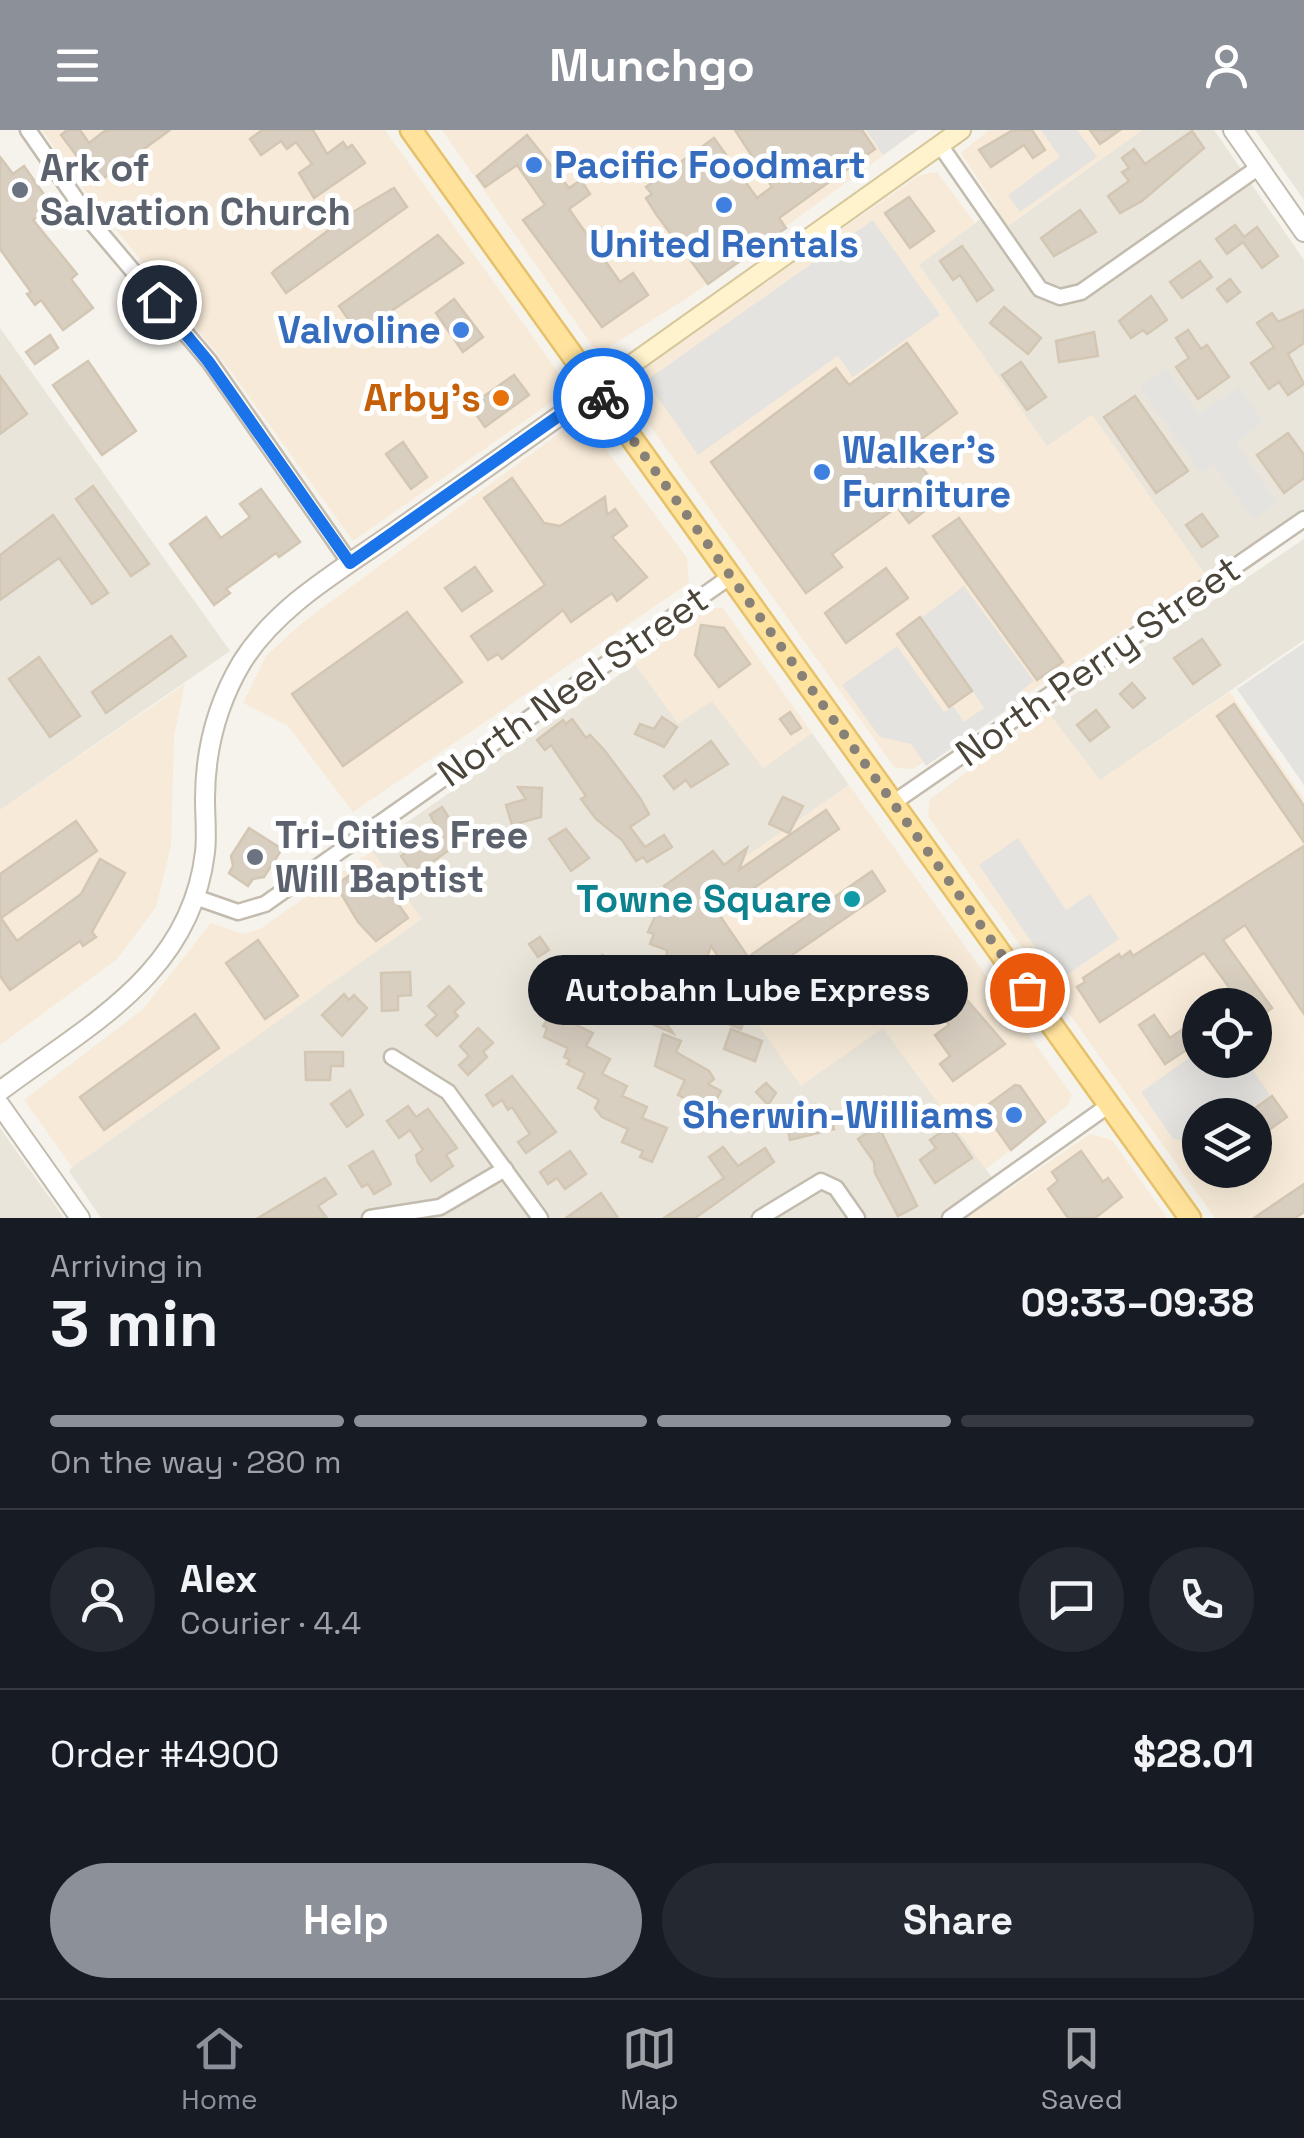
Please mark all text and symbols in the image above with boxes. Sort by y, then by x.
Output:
text: Munchgo [549,37,755,94]
icon: menu [50,38,105,93]
icon: person [1199,38,1254,93]
place label: Pacific Foodmart [554,141,866,189]
place label: Ark of Salvation Church [40,144,351,236]
marker: Pacific Foodmart [523,154,545,176]
marker: Ark of Salvation Church [9,179,31,201]
marker: United Rentals [713,194,735,216]
place label: United Rentals [589,220,859,268]
pin [117,260,202,345]
icon: home [132,275,187,330]
place label: Valvoline [277,306,441,354]
marker: Valvoline [450,319,472,341]
courier [553,348,653,448]
icon: bike [576,371,631,426]
place label: Arby's [364,374,481,422]
marker: Arby's [490,387,512,409]
place label: Walker's Furniture [842,426,1011,518]
marker: Walker's Furniture [811,461,833,483]
street label: North Perry Street [947,545,1249,777]
street label: North Neel Street [429,575,717,797]
place label: Tri-Cities Free Will Baptist [275,811,528,903]
marker: Tri-Cities Free Will Baptist [244,846,266,868]
place label: Towne Square [576,875,832,923]
marker: Towne Square [841,888,863,910]
pin [985,948,1070,1033]
callout: Autobahn Lube Express [527,955,967,1025]
icon: bag [1000,963,1055,1018]
text: Autobahn Lube Express [565,970,931,1010]
map controls [1182,988,1272,1188]
button: locate [1182,988,1272,1078]
place label: Sherwin-Williams [682,1091,994,1139]
button: layers [1182,1098,1272,1188]
marker: Sherwin-Williams [1003,1104,1025,1126]
text: Arriving in [50,1246,203,1286]
text: 09:33–09:38 [1021,1279,1254,1327]
text: 3 min [50,1282,219,1365]
text: On the way · 280 m [50,1442,342,1482]
button: person [50,1547,155,1652]
button: chat [1019,1547,1124,1652]
button: phone [1149,1547,1254,1652]
text: Alex [180,1555,257,1603]
text: Courier · 4.4 [180,1603,361,1643]
text: Order #4900 [50,1730,280,1778]
text: $28.01 [1133,1730,1254,1778]
button: Help [50,1863,642,1978]
button: Share [662,1863,1254,1978]
tab: Home [181,2021,258,2117]
tab: Map [620,2021,679,2117]
tab: Saved [1041,2021,1123,2117]

